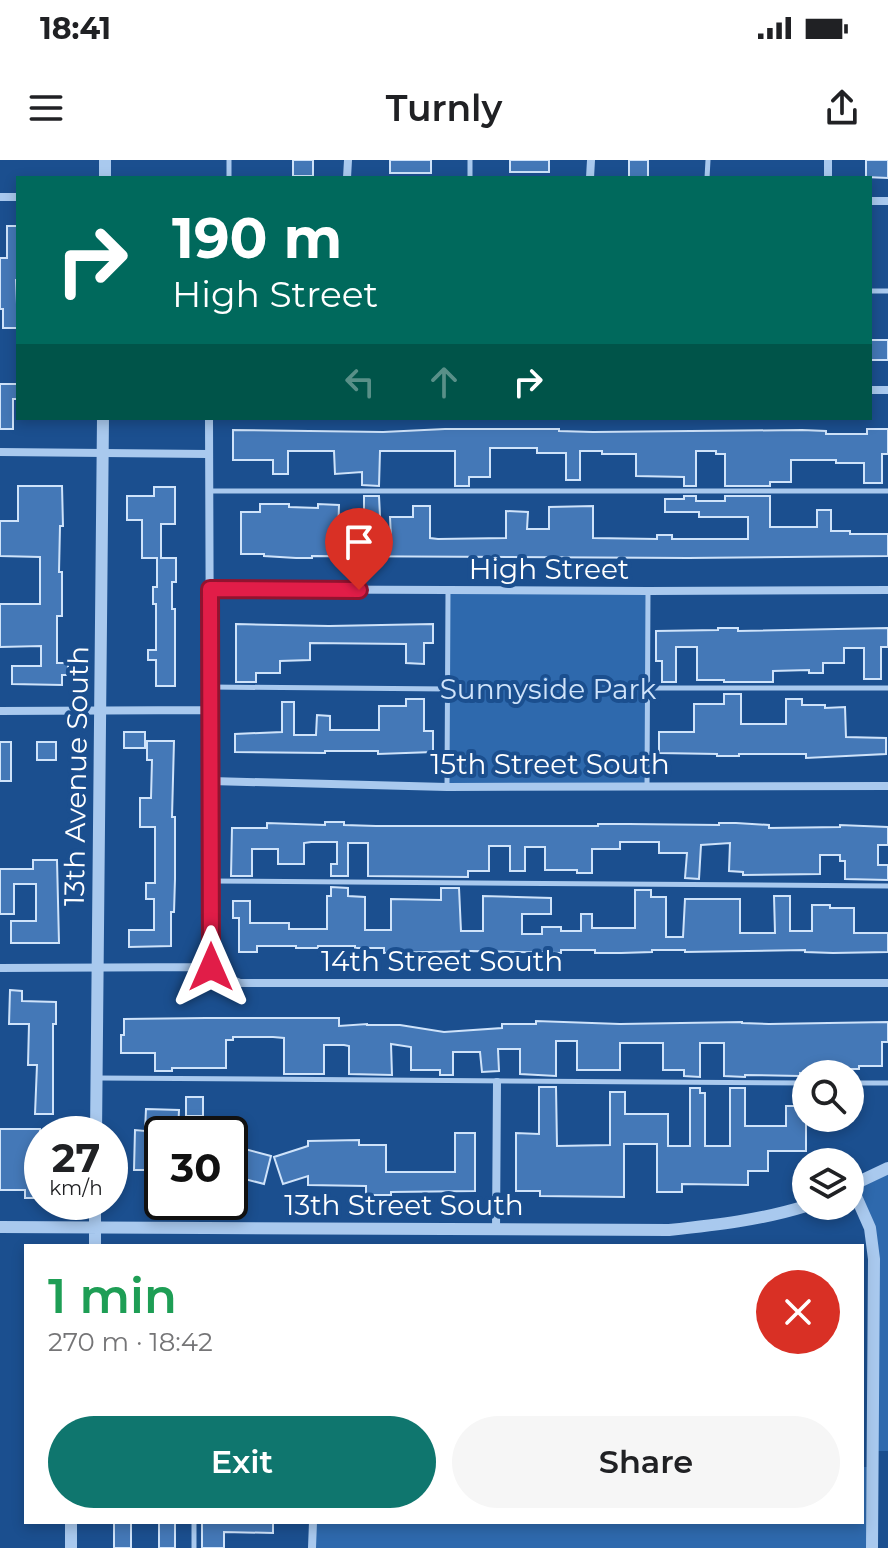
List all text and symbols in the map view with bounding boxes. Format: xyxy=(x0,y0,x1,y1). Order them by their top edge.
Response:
text: 18:41 xyxy=(40,10,111,47)
icon: menu xyxy=(24,86,68,130)
text: Turnly xyxy=(386,86,502,130)
icon: share xyxy=(820,86,864,130)
text: 190 m xyxy=(172,204,342,272)
icon: right xyxy=(40,208,144,312)
text: High Street xyxy=(172,272,378,316)
icon: left xyxy=(338,360,382,404)
icon: ahead xyxy=(422,360,466,404)
icon: right xyxy=(506,360,550,404)
pin xyxy=(325,508,393,590)
icon: arrive xyxy=(337,520,381,564)
street label: High Street xyxy=(469,552,629,586)
street label: 13th Avenue South xyxy=(57,646,95,906)
park label: Sunnyside Park xyxy=(440,672,657,706)
street label: 15th Street South xyxy=(430,747,670,781)
position arrow xyxy=(169,925,253,1009)
street label: 14th Street South xyxy=(321,944,563,978)
map controls xyxy=(792,1060,864,1220)
button: search xyxy=(792,1060,864,1132)
speed limit sign: 30 xyxy=(144,1116,248,1220)
text: 27 xyxy=(52,1133,100,1182)
button: layers xyxy=(792,1148,864,1220)
text: km/h xyxy=(49,1176,103,1200)
street label: 13th Street South xyxy=(284,1188,524,1222)
text: 1 min xyxy=(48,1267,177,1325)
button: close xyxy=(756,1270,840,1354)
text: 270 m · 18:42 xyxy=(48,1326,213,1358)
button: Exit xyxy=(48,1416,436,1508)
button: Share xyxy=(452,1416,840,1508)

